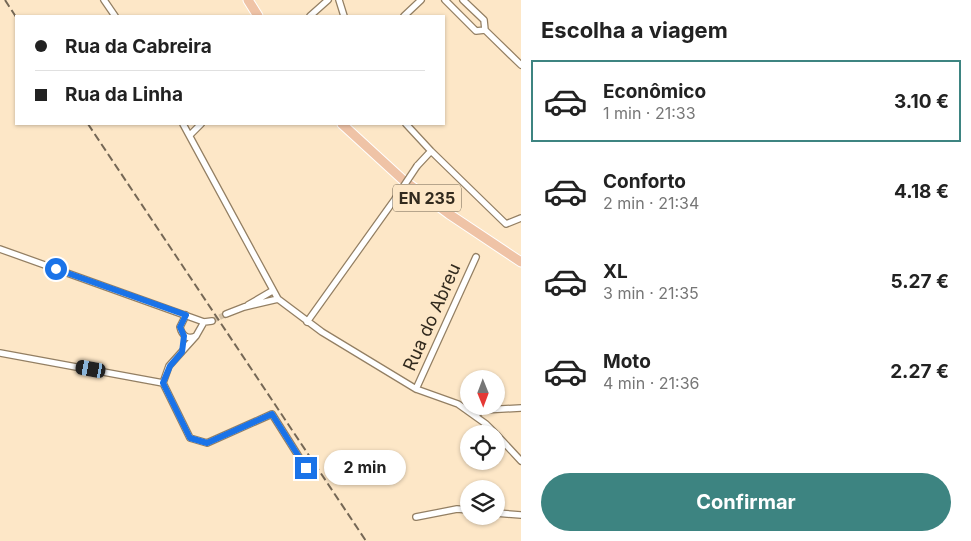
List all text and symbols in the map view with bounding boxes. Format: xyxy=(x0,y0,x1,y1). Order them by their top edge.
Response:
text: Escolha a viagem xyxy=(541,17,728,43)
text: Rua da Cabreira xyxy=(65,35,212,58)
icon: car xyxy=(543,79,588,124)
text: Econômico xyxy=(603,80,706,103)
text: Rua da Linha xyxy=(65,83,183,106)
text: 3.10 € xyxy=(894,90,949,113)
text: 1 min · 21:33 xyxy=(603,103,696,123)
icon: car xyxy=(543,169,588,214)
text: Conforto xyxy=(603,170,686,193)
text: 4.18 € xyxy=(894,180,949,203)
road number: EN 235 xyxy=(393,184,461,212)
text: 2 min · 21:34 xyxy=(603,193,699,213)
route start xyxy=(45,258,67,280)
icon: car xyxy=(543,259,588,304)
street label: Rua do Abreu xyxy=(398,260,465,374)
text: XL xyxy=(603,260,628,283)
text: 5.27 € xyxy=(890,270,949,293)
text: 3 min · 21:35 xyxy=(603,283,699,303)
icon: car xyxy=(543,349,588,394)
text: Moto xyxy=(603,350,651,373)
car xyxy=(74,359,107,379)
text: 2.27 € xyxy=(890,360,949,383)
north arrow xyxy=(460,370,505,415)
map controls xyxy=(460,370,505,525)
text: 4 min · 21:36 xyxy=(603,373,699,393)
button: locate xyxy=(460,425,505,470)
callout: 2 min xyxy=(324,450,406,486)
route end xyxy=(295,457,317,479)
text: 2 min xyxy=(344,457,386,477)
button: Confirmar xyxy=(541,473,951,531)
button: layers xyxy=(460,480,505,525)

